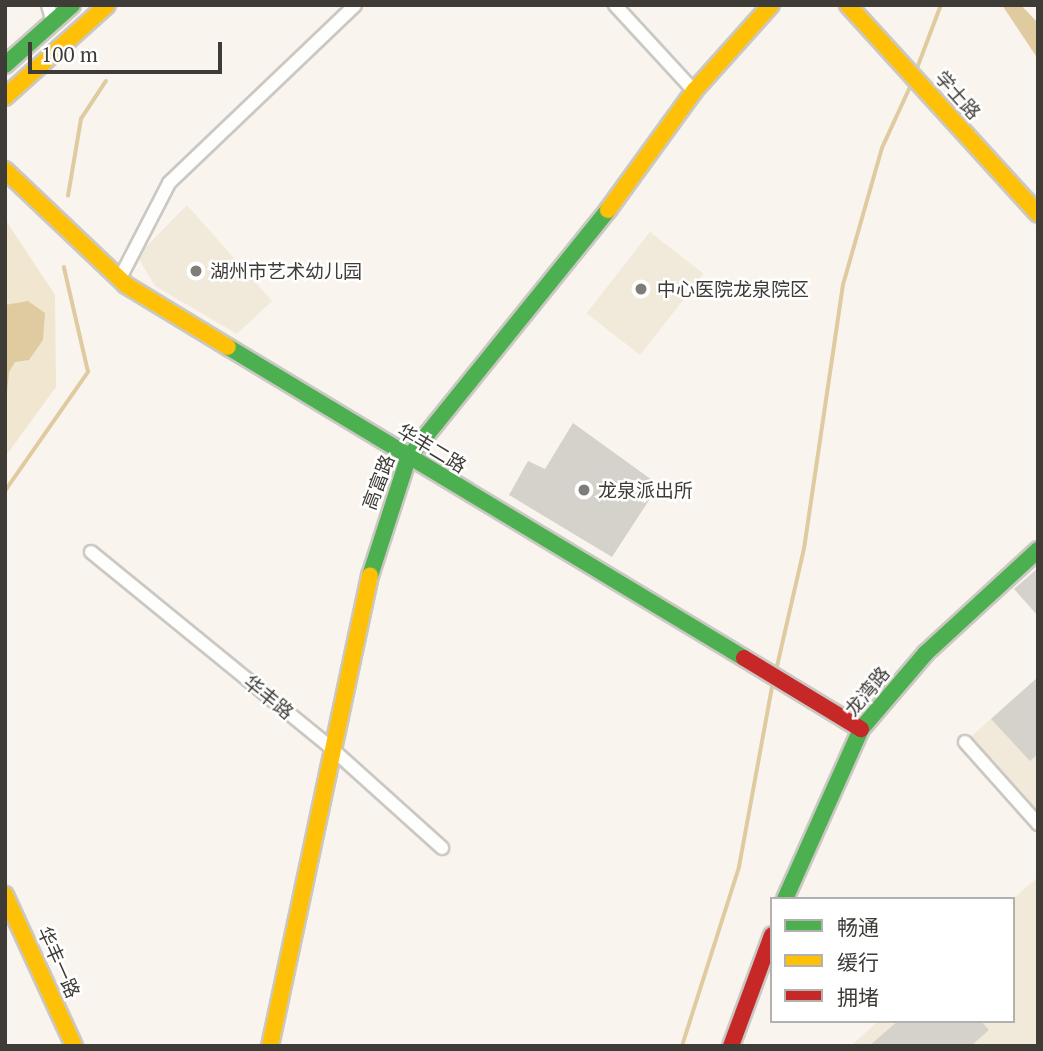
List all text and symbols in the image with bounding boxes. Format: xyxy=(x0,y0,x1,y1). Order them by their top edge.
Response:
scale bar xyxy=(32,28,226,72)
text: 100 m xyxy=(41,40,98,68)
street label: 学士路 xyxy=(930,66,986,124)
place label: 湖州市艺术幼儿园 xyxy=(210,260,362,282)
marker: 湖州市艺术幼儿园 xyxy=(188,263,204,279)
place label: 中心医院龙泉院区 xyxy=(657,278,809,300)
marker: 中心医院龙泉院区 xyxy=(631,279,651,299)
street label: 华丰二路 xyxy=(394,419,470,477)
street label: 高富路 xyxy=(357,451,399,513)
place label: 龙泉派出所 xyxy=(598,479,693,501)
marker: 龙泉派出所 xyxy=(576,482,592,498)
street label: 龙湾路 xyxy=(840,662,894,720)
street label: 华丰路 xyxy=(240,670,298,724)
legend xyxy=(770,897,1015,1023)
text: 畅通 xyxy=(837,913,879,941)
street label: 华丰一路 xyxy=(33,923,85,1001)
text: 缓行 xyxy=(837,948,879,976)
text: 拥堵 xyxy=(837,983,879,1011)

